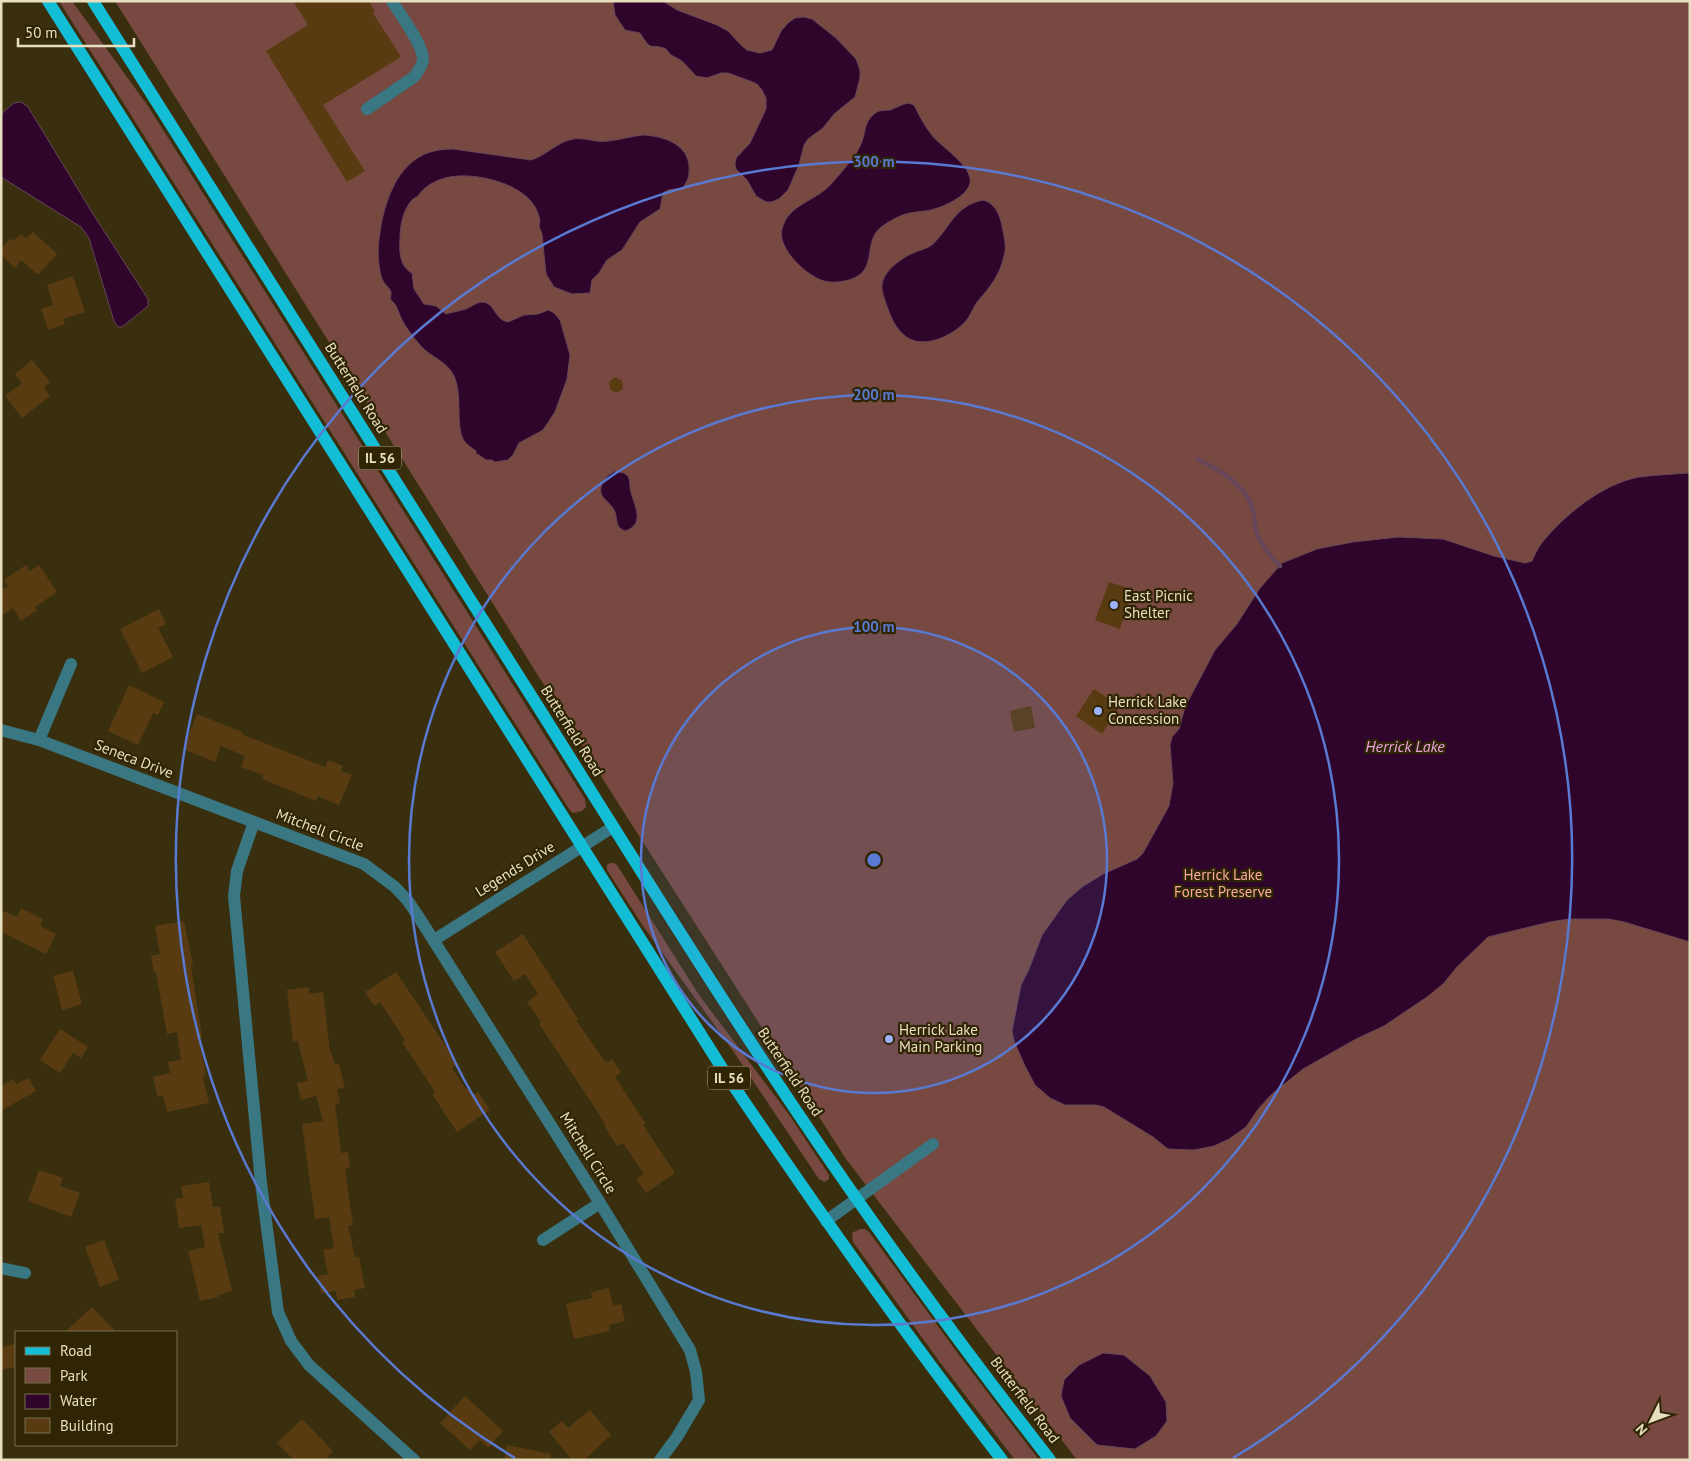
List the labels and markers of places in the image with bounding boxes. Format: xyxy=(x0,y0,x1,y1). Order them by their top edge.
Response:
place label: East Picnic Shelter xyxy=(1124,586,1193,622)
marker: East Picnic Shelter xyxy=(1108,599,1120,611)
place label: Herrick Lake Concession xyxy=(1108,692,1187,728)
marker: Herrick Lake Concession xyxy=(1092,705,1104,717)
centre of rings xyxy=(865,851,883,869)
place label: Herrick Lake Main Parking xyxy=(899,1020,982,1056)
marker: Herrick Lake Main Parking xyxy=(883,1033,895,1045)

